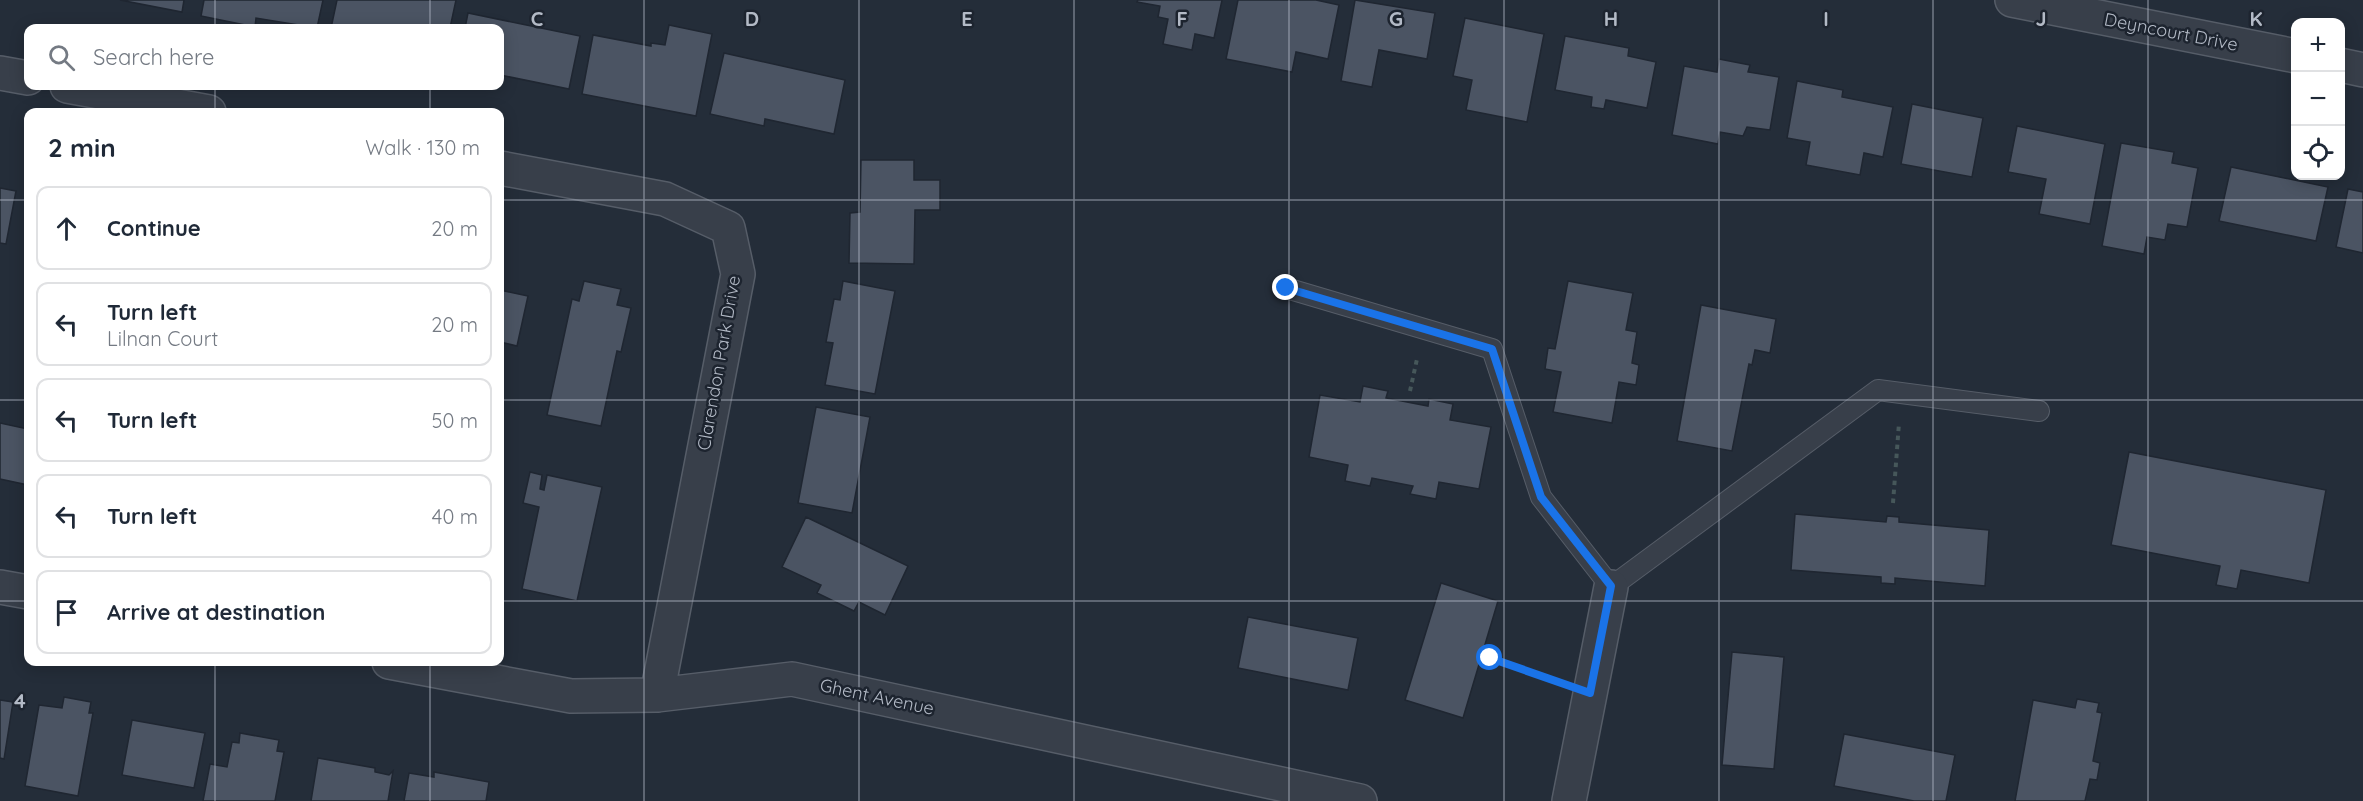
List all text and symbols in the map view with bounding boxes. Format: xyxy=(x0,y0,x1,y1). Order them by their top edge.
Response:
text: C xyxy=(531,6,544,31)
text: D xyxy=(745,6,759,31)
text: E xyxy=(961,6,973,31)
text: F xyxy=(1176,6,1188,31)
text: G xyxy=(1389,6,1403,31)
text: H xyxy=(1604,6,1618,31)
text: I xyxy=(1823,6,1829,31)
text: J xyxy=(2035,6,2047,31)
text: K xyxy=(2249,6,2263,31)
street label: Deyncourt Drive xyxy=(2102,7,2240,56)
map controls xyxy=(2291,18,2345,180)
button: + xyxy=(2291,18,2345,72)
search box xyxy=(24,24,504,90)
icon: search xyxy=(45,41,78,74)
text: Search here xyxy=(93,43,214,71)
button: − xyxy=(2291,72,2345,126)
button: locate xyxy=(2291,126,2345,180)
text: 2 min xyxy=(48,131,116,164)
text: Walk · 130 m xyxy=(365,135,480,160)
icon: ahead xyxy=(50,212,83,245)
text: Continue xyxy=(107,214,201,242)
text: 20 m xyxy=(431,216,478,241)
street label: Clarendon Park Drive xyxy=(692,274,745,452)
route end xyxy=(1272,274,1298,300)
text: Turn left xyxy=(107,298,197,326)
icon: left xyxy=(50,308,83,341)
text: 20 m xyxy=(431,312,478,337)
text: Lilnan Court xyxy=(107,326,218,351)
icon: left xyxy=(50,404,83,437)
text: Turn left xyxy=(107,406,197,434)
text: 50 m xyxy=(432,408,478,433)
icon: left xyxy=(50,500,83,533)
text: Turn left xyxy=(107,502,197,530)
text: 40 m xyxy=(432,504,478,529)
icon: arrive xyxy=(50,596,83,629)
text: Arrive at destination xyxy=(107,598,325,626)
route start xyxy=(1476,644,1502,670)
street label: Ghent Avenue xyxy=(818,673,936,720)
text: 4 xyxy=(14,688,26,713)

